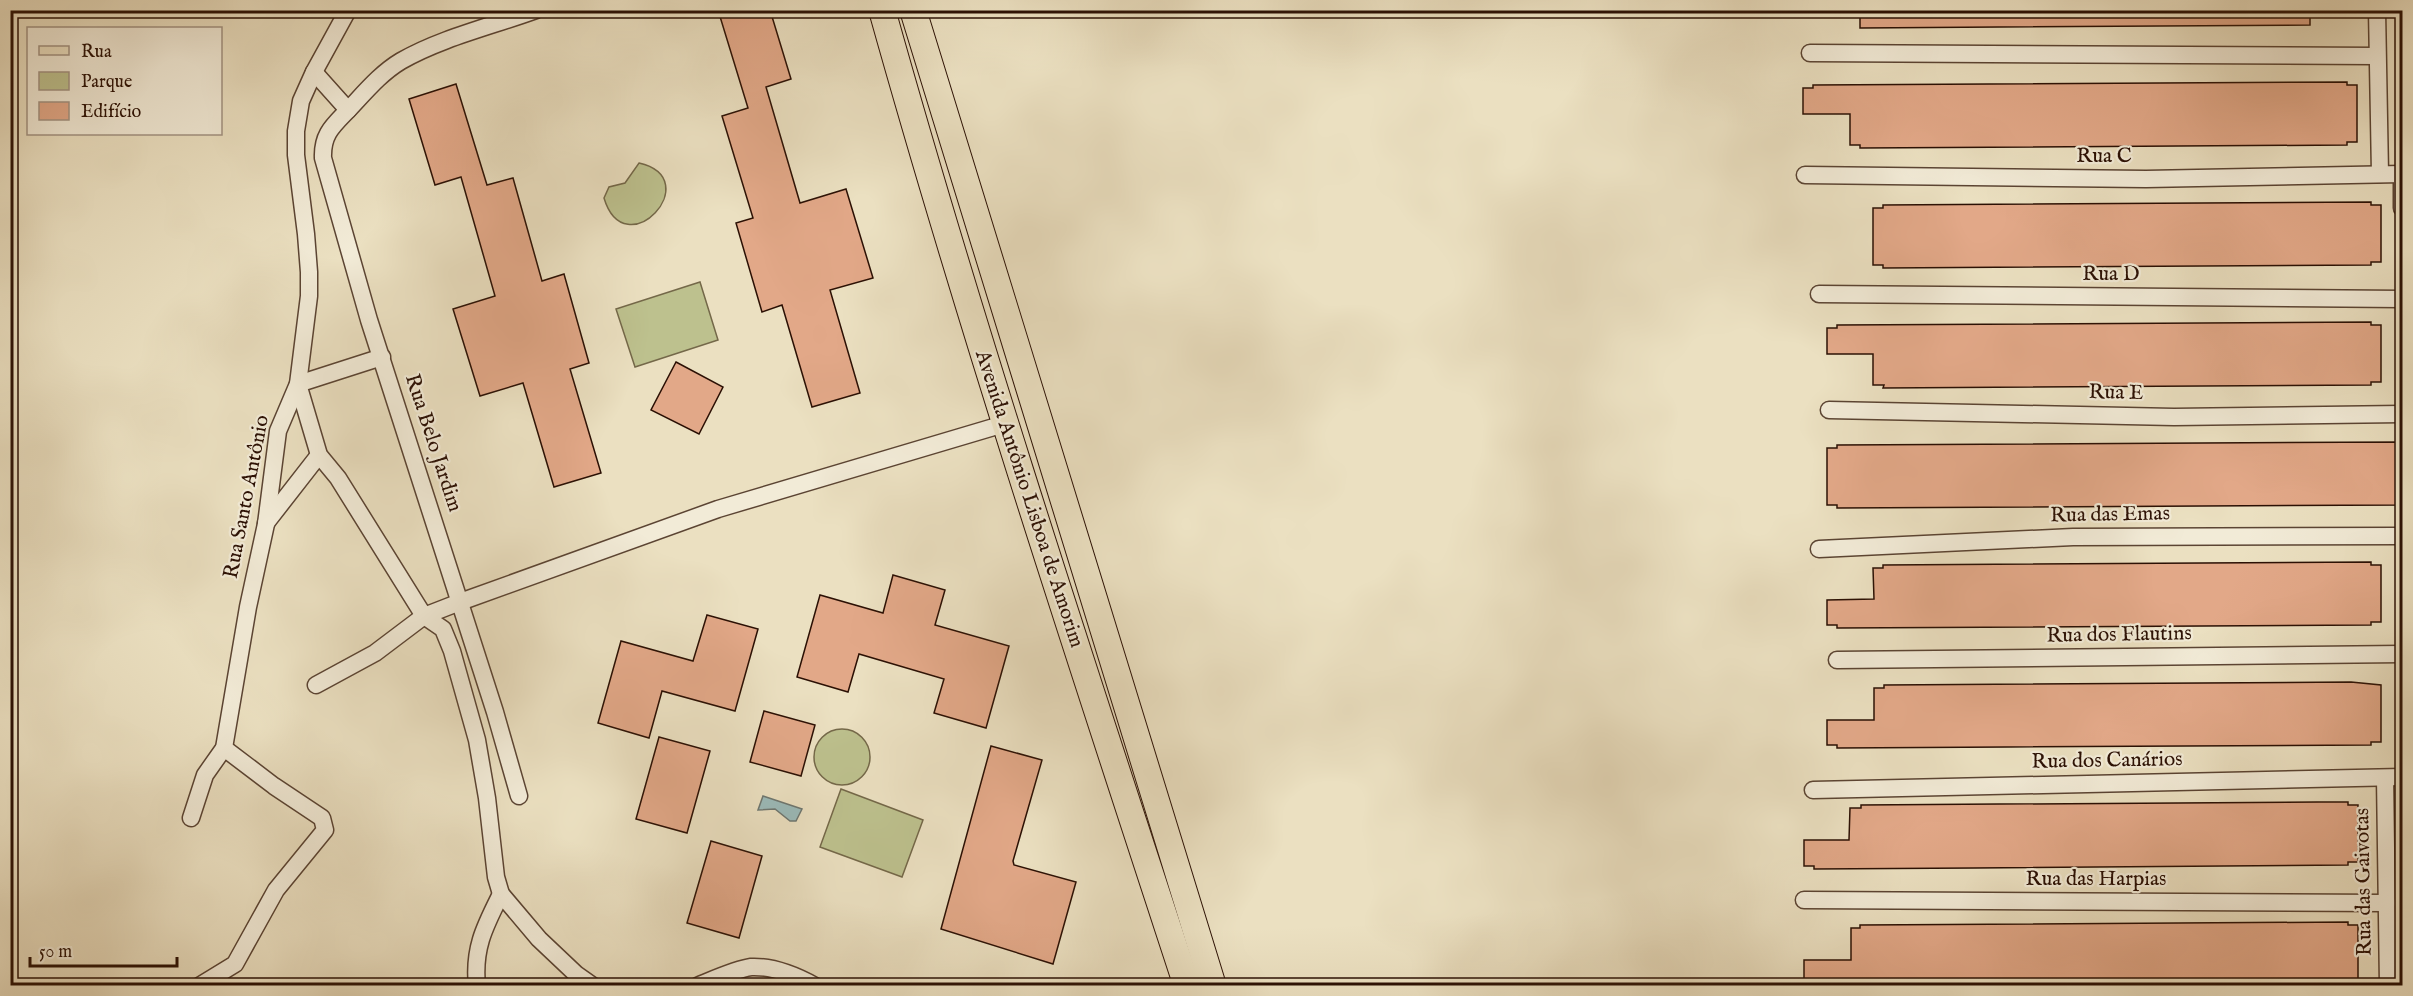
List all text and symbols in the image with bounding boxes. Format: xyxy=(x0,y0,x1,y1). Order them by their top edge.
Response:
legend xyxy=(27,27,222,135)
text: Rua xyxy=(81,41,112,64)
text: Parque xyxy=(81,71,132,94)
text: Edifício xyxy=(81,101,142,124)
street label: Rua C xyxy=(2076,143,2132,170)
street label: Rua D xyxy=(2082,261,2140,288)
street label: Avenida Antônio Lisboa de Amorim xyxy=(968,346,1090,651)
street label: Rua Belo Jardim xyxy=(398,371,468,515)
street label: Rua E xyxy=(2088,379,2144,407)
street label: Rua Santo Antônio xyxy=(218,413,276,581)
street label: Rua das Emas xyxy=(2050,500,2170,530)
street label: Rua dos Flautins xyxy=(2046,620,2192,650)
street label: Rua dos Canários xyxy=(2031,746,2183,776)
street label: Rua das Gaivotas xyxy=(2349,808,2379,956)
street label: Rua das Harpias xyxy=(2026,866,2166,893)
scale bar xyxy=(30,930,177,968)
text: 50 m xyxy=(39,941,72,964)

